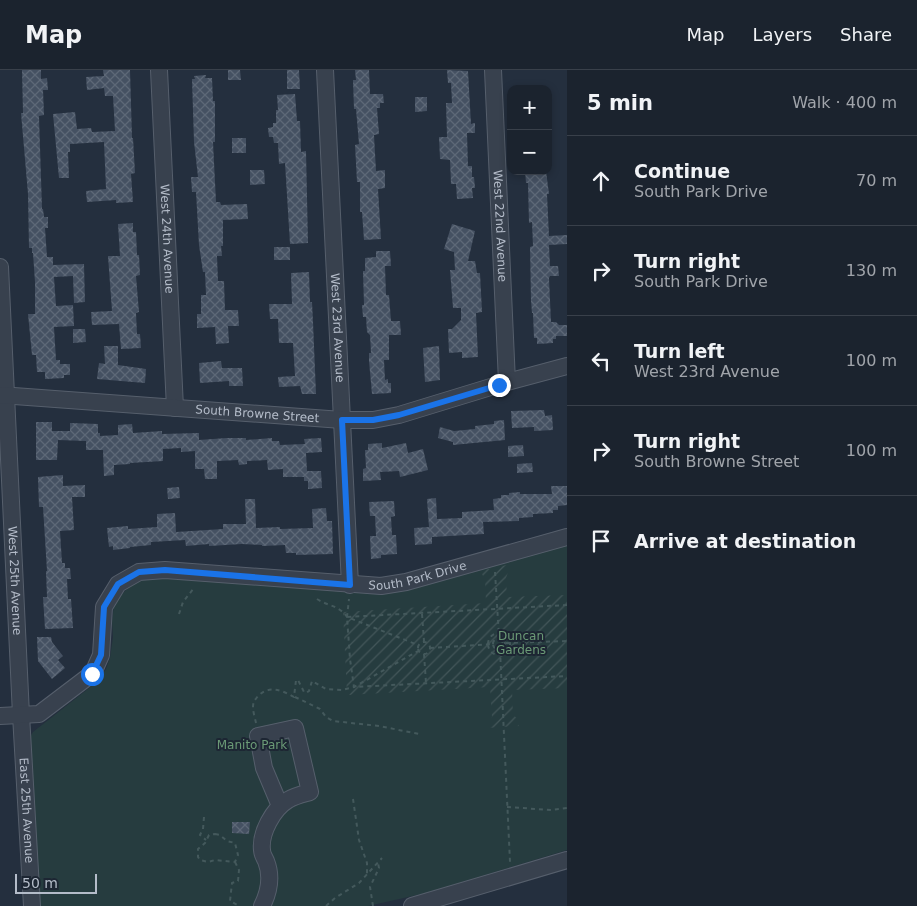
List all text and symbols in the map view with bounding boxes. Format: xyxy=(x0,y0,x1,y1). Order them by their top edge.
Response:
text: Map xyxy=(25,21,82,49)
text: Map xyxy=(686,24,724,45)
text: Layers xyxy=(752,24,812,45)
text: Share xyxy=(840,24,892,45)
map controls xyxy=(507,85,552,175)
button: + xyxy=(507,85,552,130)
text: 5 min xyxy=(587,91,653,115)
text: Walk · 400 m xyxy=(792,93,897,112)
button: − xyxy=(507,130,552,175)
text: Continue xyxy=(634,160,730,182)
icon: ahead xyxy=(587,167,615,195)
street label: West 22nd Avenue xyxy=(490,169,510,282)
text: 70 m xyxy=(856,171,897,190)
text: South Park Drive xyxy=(634,182,768,201)
street label: West 24th Avenue xyxy=(157,184,177,294)
text: Turn right xyxy=(634,250,740,272)
icon: right xyxy=(587,257,615,285)
text: 130 m xyxy=(846,261,897,280)
text: South Park Drive xyxy=(634,272,768,291)
street label: West 23rd Avenue xyxy=(328,273,347,383)
text: Turn left xyxy=(634,340,725,362)
icon: left xyxy=(587,347,615,375)
text: 100 m xyxy=(846,351,897,370)
text: West 23rd Avenue xyxy=(634,362,780,381)
route end xyxy=(488,374,511,397)
street label: South Browne Street xyxy=(195,402,320,425)
text: Turn right xyxy=(634,430,740,452)
icon: right xyxy=(587,437,615,465)
text: 100 m xyxy=(846,441,897,460)
text: South Browne Street xyxy=(634,452,799,471)
street label: West 25th Avenue xyxy=(5,526,24,636)
icon: arrive xyxy=(587,527,615,555)
text: Arrive at destination xyxy=(634,530,856,552)
street label: South Park Drive xyxy=(368,558,468,593)
park label: Duncan Gardens xyxy=(496,629,546,657)
route start xyxy=(81,663,104,686)
park label: Manito Park xyxy=(217,738,287,752)
street label: East 25th Avenue xyxy=(16,757,37,864)
scale bar xyxy=(15,871,98,894)
text: 50 m xyxy=(22,875,58,891)

